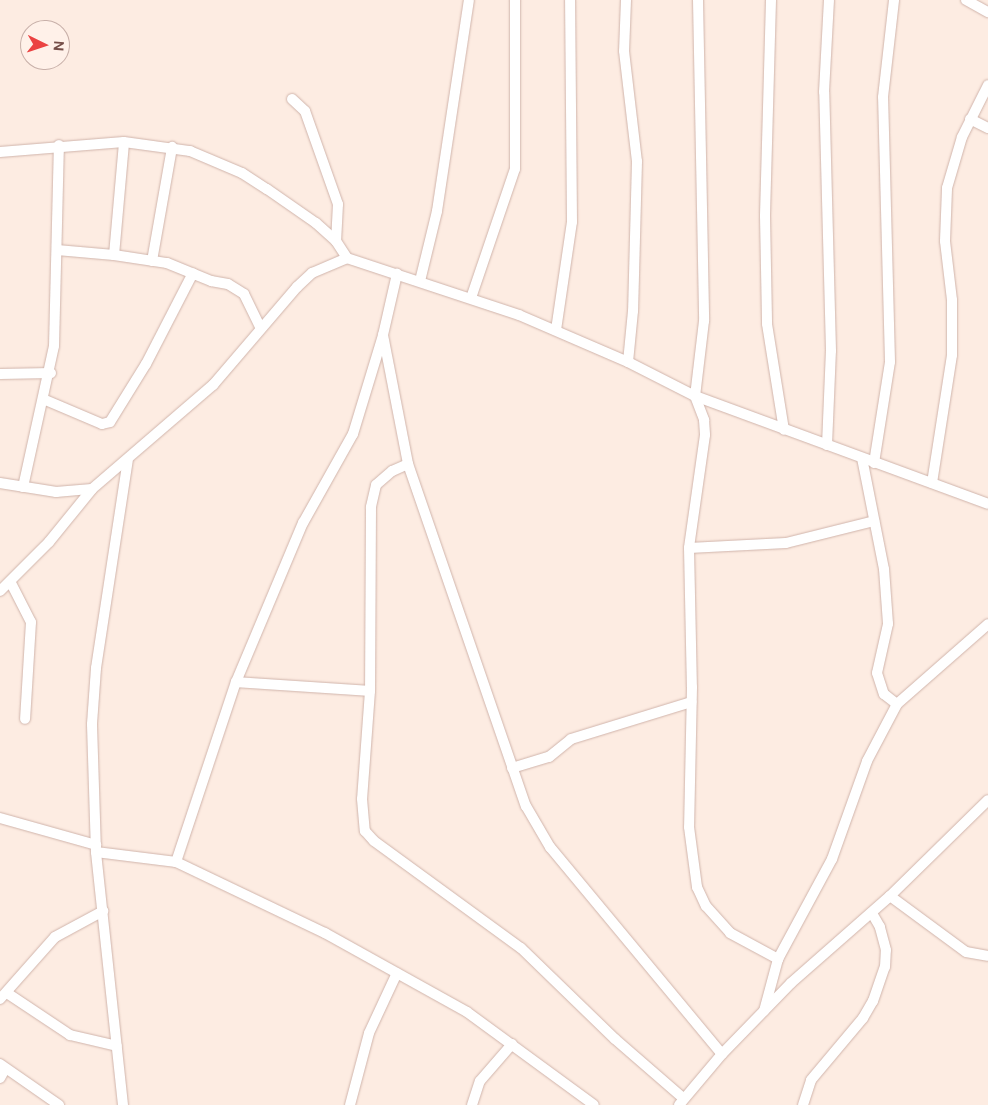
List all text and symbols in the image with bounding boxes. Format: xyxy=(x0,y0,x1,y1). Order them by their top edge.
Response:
north arrow xyxy=(20,20,70,70)
text: N xyxy=(50,40,68,52)

